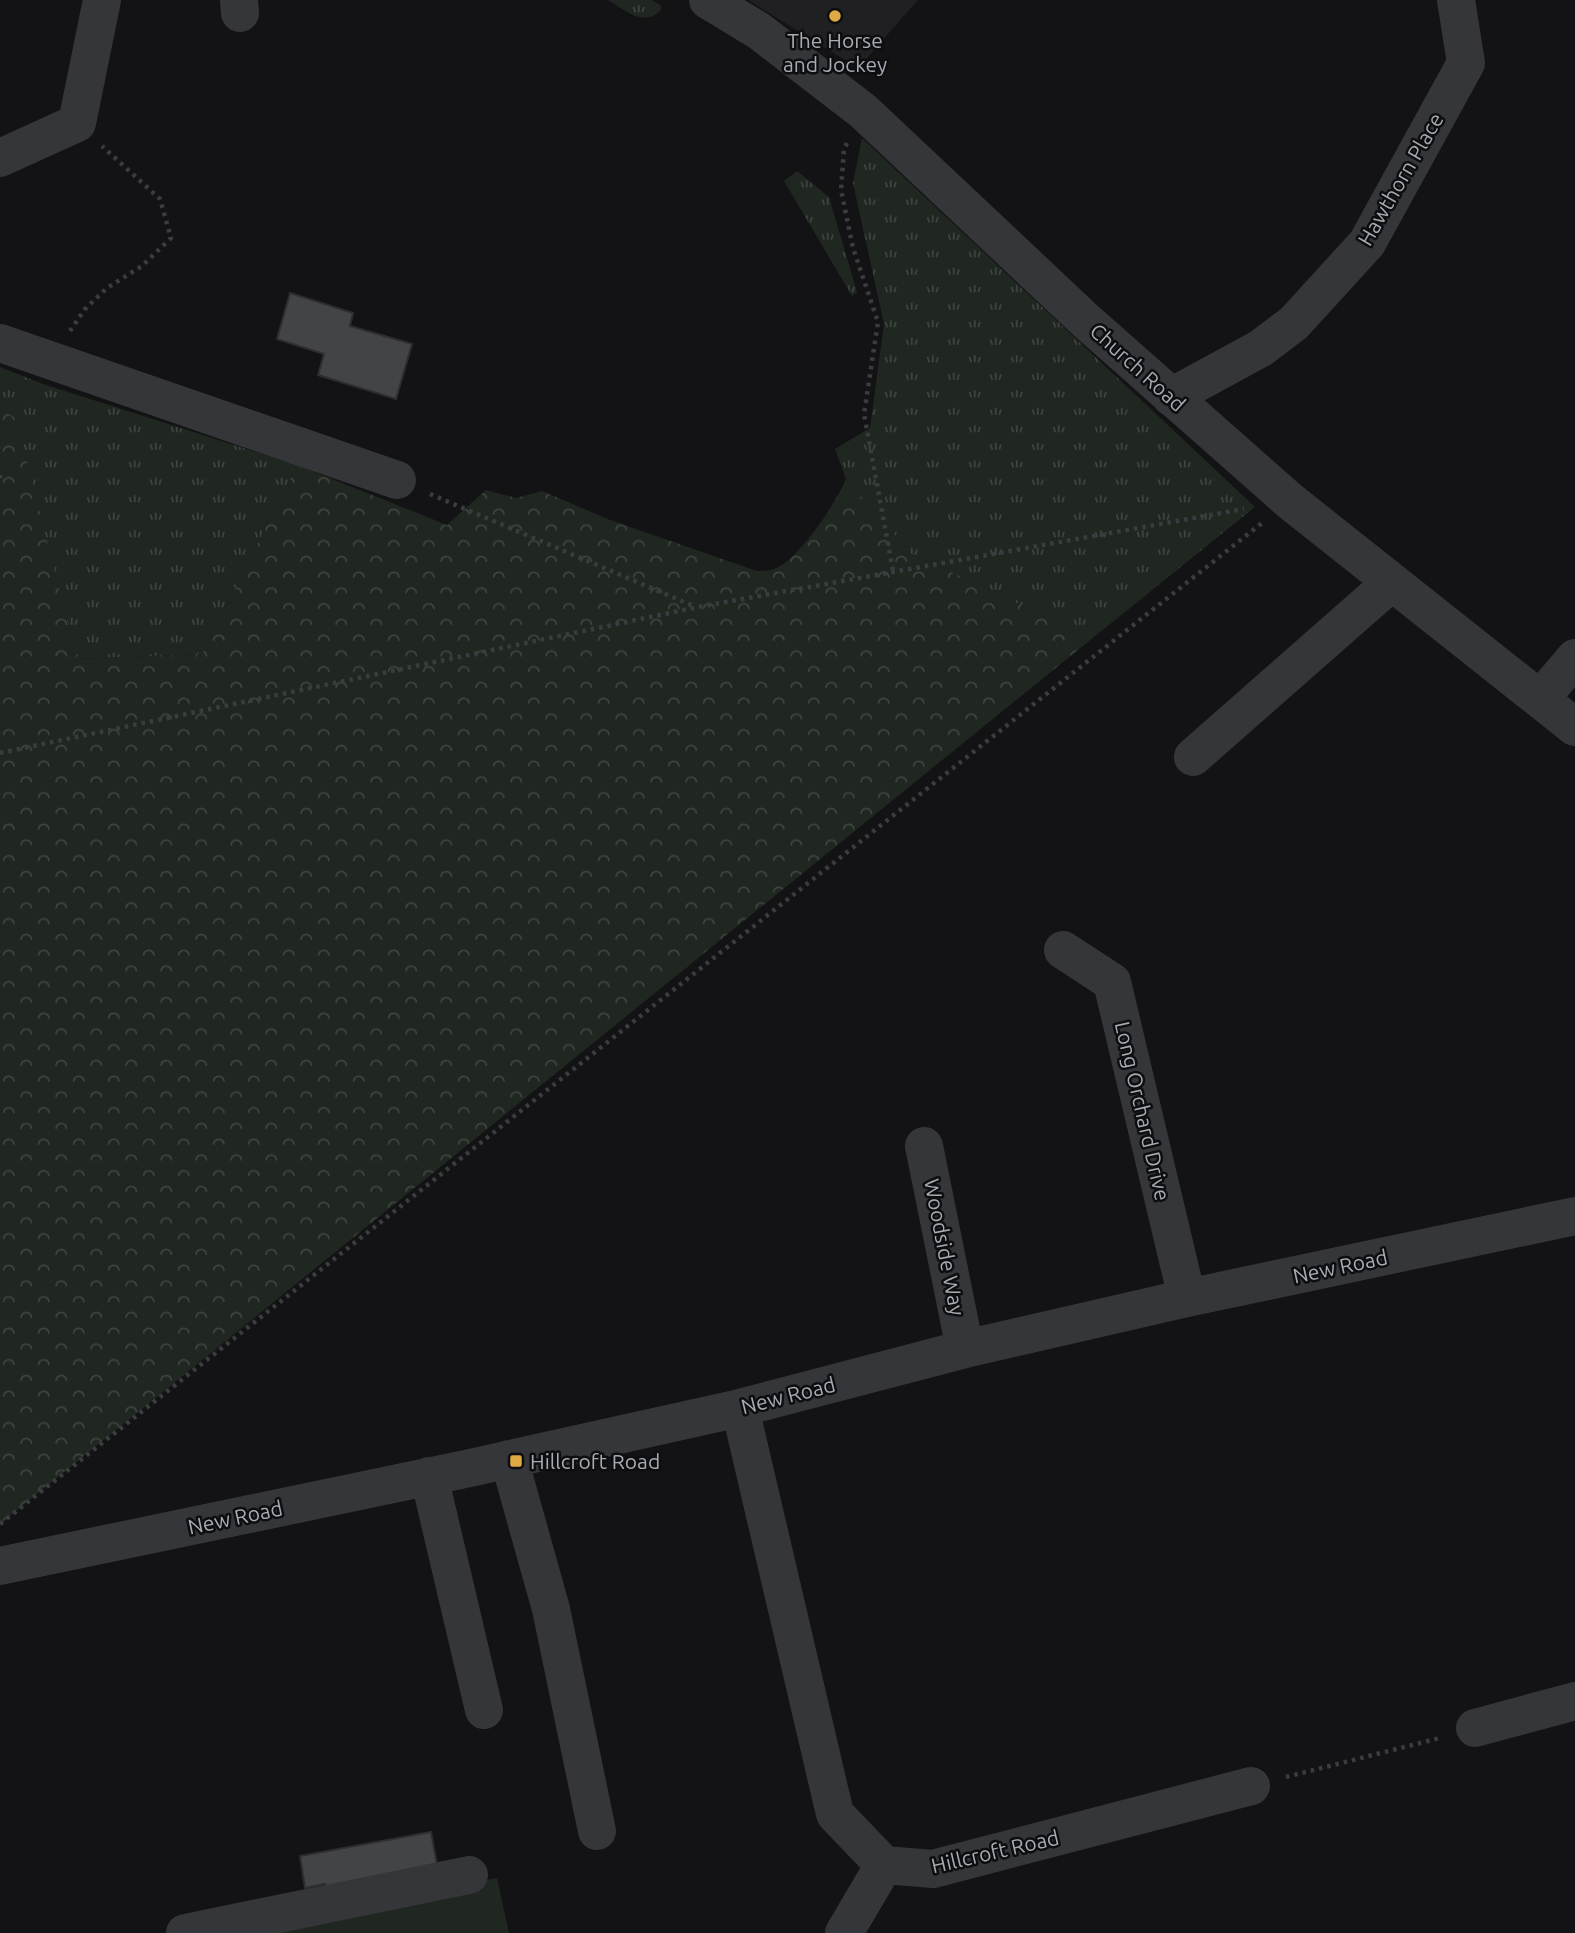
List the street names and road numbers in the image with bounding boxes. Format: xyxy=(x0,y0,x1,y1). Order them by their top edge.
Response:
street label: Hawthorn Place xyxy=(1352,108,1448,250)
street label: Church Road xyxy=(1085,318,1191,416)
street label: Long Orchard Drive xyxy=(1111,1019,1175,1203)
street label: Woodside Way xyxy=(920,1177,970,1317)
street label: New Road xyxy=(1291,1244,1389,1288)
street label: New Road xyxy=(738,1372,838,1418)
street label: New Road xyxy=(186,1495,284,1539)
street label: Hillcroft Road xyxy=(929,1825,1061,1877)

